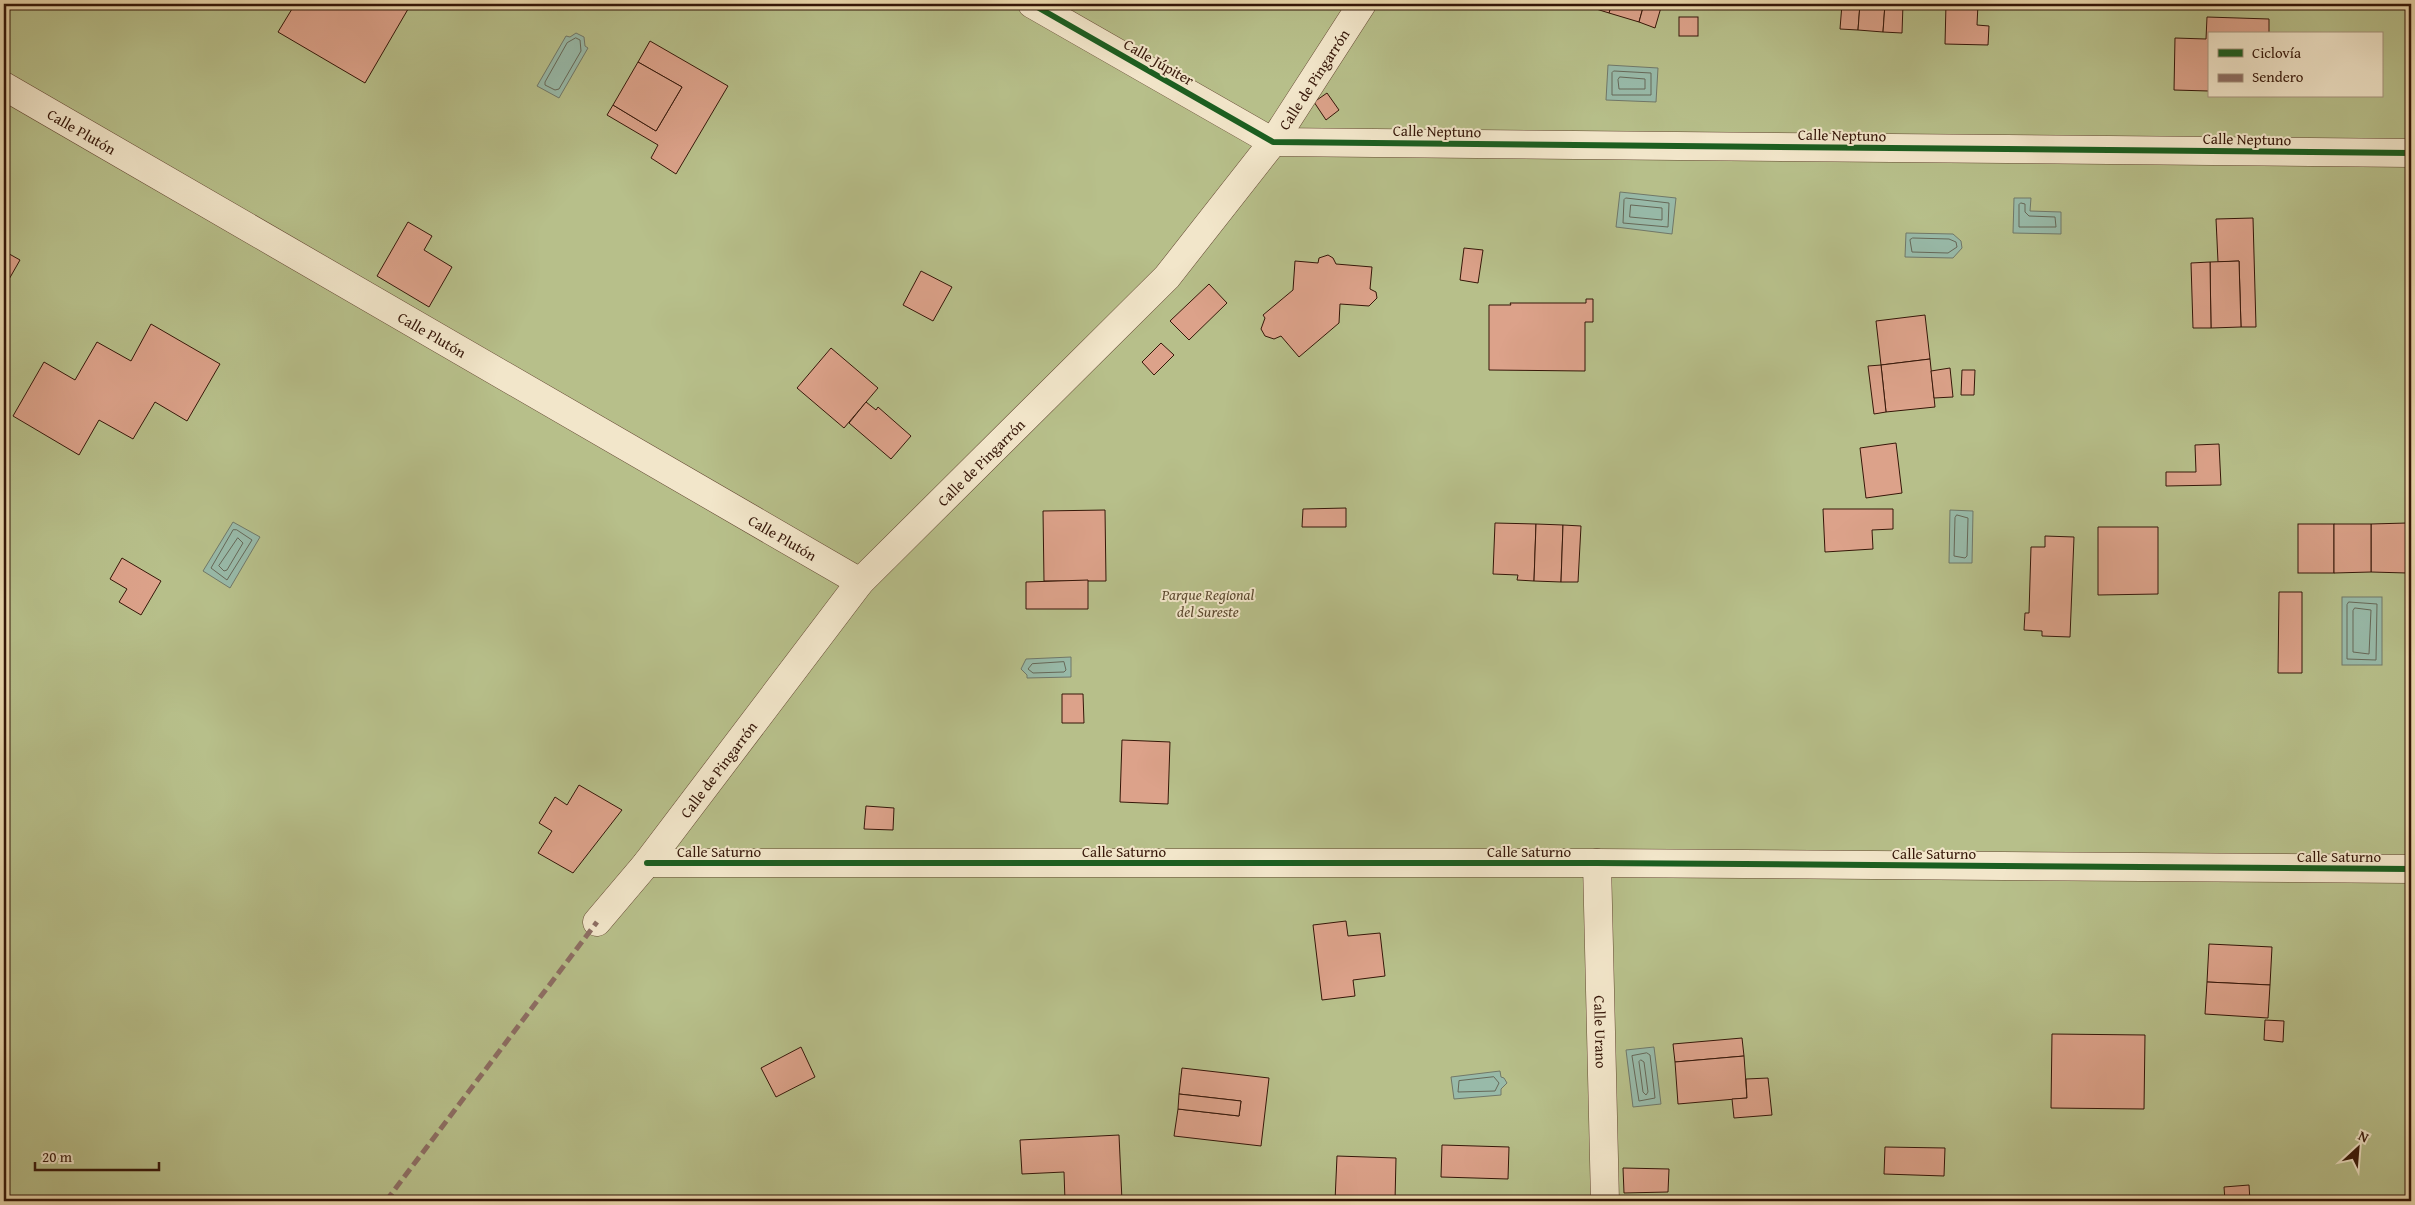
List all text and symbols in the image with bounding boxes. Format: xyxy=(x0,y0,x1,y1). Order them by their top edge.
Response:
street label: Calle de Pingarrón xyxy=(1273,24,1354,134)
legend xyxy=(2208,32,2382,98)
street label: Calle Júpiter xyxy=(1120,33,1198,91)
text: Ciclovía xyxy=(2252,42,2301,63)
text: Sendero xyxy=(2252,66,2304,87)
street label: Calle Plutón xyxy=(44,103,120,160)
street label: Calle Neptuno xyxy=(1393,120,1482,142)
street label: Calle Neptuno xyxy=(1798,124,1887,146)
street label: Calle Neptuno xyxy=(2203,128,2292,150)
street label: Calle Plutón xyxy=(394,306,471,363)
street label: Calle de Pingarrón xyxy=(932,413,1030,511)
street label: Calle Plutón xyxy=(745,509,821,566)
park label: Parque Regional del Sureste xyxy=(1161,584,1255,622)
street label: Calle de Pingarrón xyxy=(675,716,762,822)
street label: Calle Saturno xyxy=(677,841,761,862)
street label: Calle Saturno xyxy=(1082,841,1166,862)
street label: Calle Saturno xyxy=(1487,841,1571,862)
street label: Calle Saturno xyxy=(1892,843,1976,864)
street label: Calle Saturno xyxy=(2297,846,2381,867)
street label: Calle Urano xyxy=(1590,995,1612,1069)
north arrow xyxy=(2332,1122,2382,1172)
text: N xyxy=(2355,1125,2373,1148)
scale bar xyxy=(35,1140,159,1172)
text: 20 m xyxy=(42,1146,73,1167)

